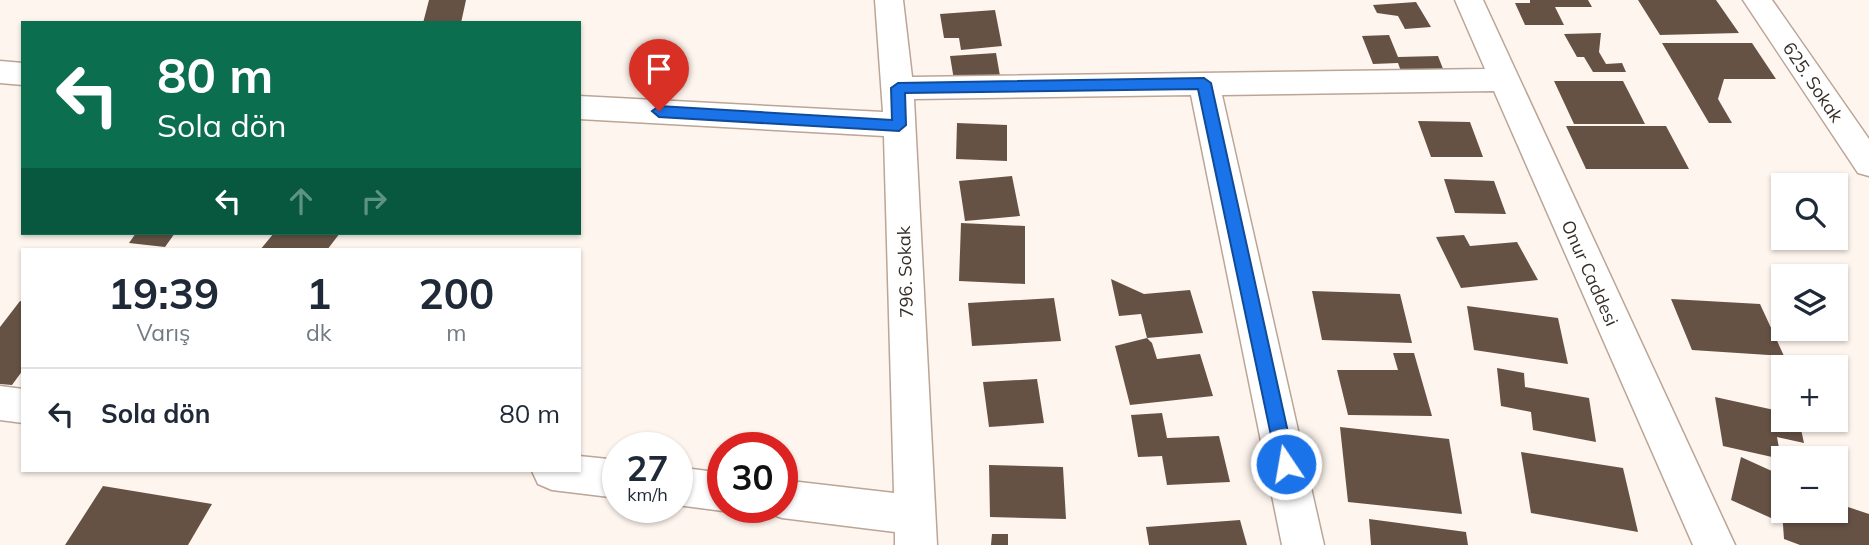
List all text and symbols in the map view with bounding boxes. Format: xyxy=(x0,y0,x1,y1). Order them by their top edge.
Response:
street label: 625. Sokak xyxy=(1778,37,1849,127)
pin xyxy=(629,39,689,111)
text: 80 m xyxy=(157,44,273,105)
icon: left xyxy=(42,49,133,140)
icon: arrive xyxy=(640,50,678,88)
text: Sola dön xyxy=(157,105,287,145)
map controls xyxy=(1771,173,1848,523)
button: search xyxy=(1771,173,1848,250)
icon: left xyxy=(209,182,247,220)
icon: ahead xyxy=(282,182,320,220)
icon: right xyxy=(355,182,393,220)
street label: Onur Caddesi xyxy=(1556,216,1624,330)
street label: 796. Sokak xyxy=(892,225,918,318)
button: layers xyxy=(1771,264,1848,341)
text: 19:39 xyxy=(108,267,219,320)
text: 1 xyxy=(306,267,331,320)
text: 200 xyxy=(419,267,494,320)
text: Varış xyxy=(137,318,190,347)
text: dk xyxy=(306,318,332,347)
text: m xyxy=(446,318,466,347)
button: + xyxy=(1771,355,1848,432)
icon: left xyxy=(42,395,80,433)
text: Sola dön xyxy=(101,397,210,430)
text: 80 m xyxy=(499,397,560,430)
position arrow xyxy=(1249,427,1323,501)
speed limit sign: 30 xyxy=(707,432,798,523)
text: 27 xyxy=(626,446,669,490)
button: − xyxy=(1771,446,1848,523)
text: km/h xyxy=(627,483,668,506)

